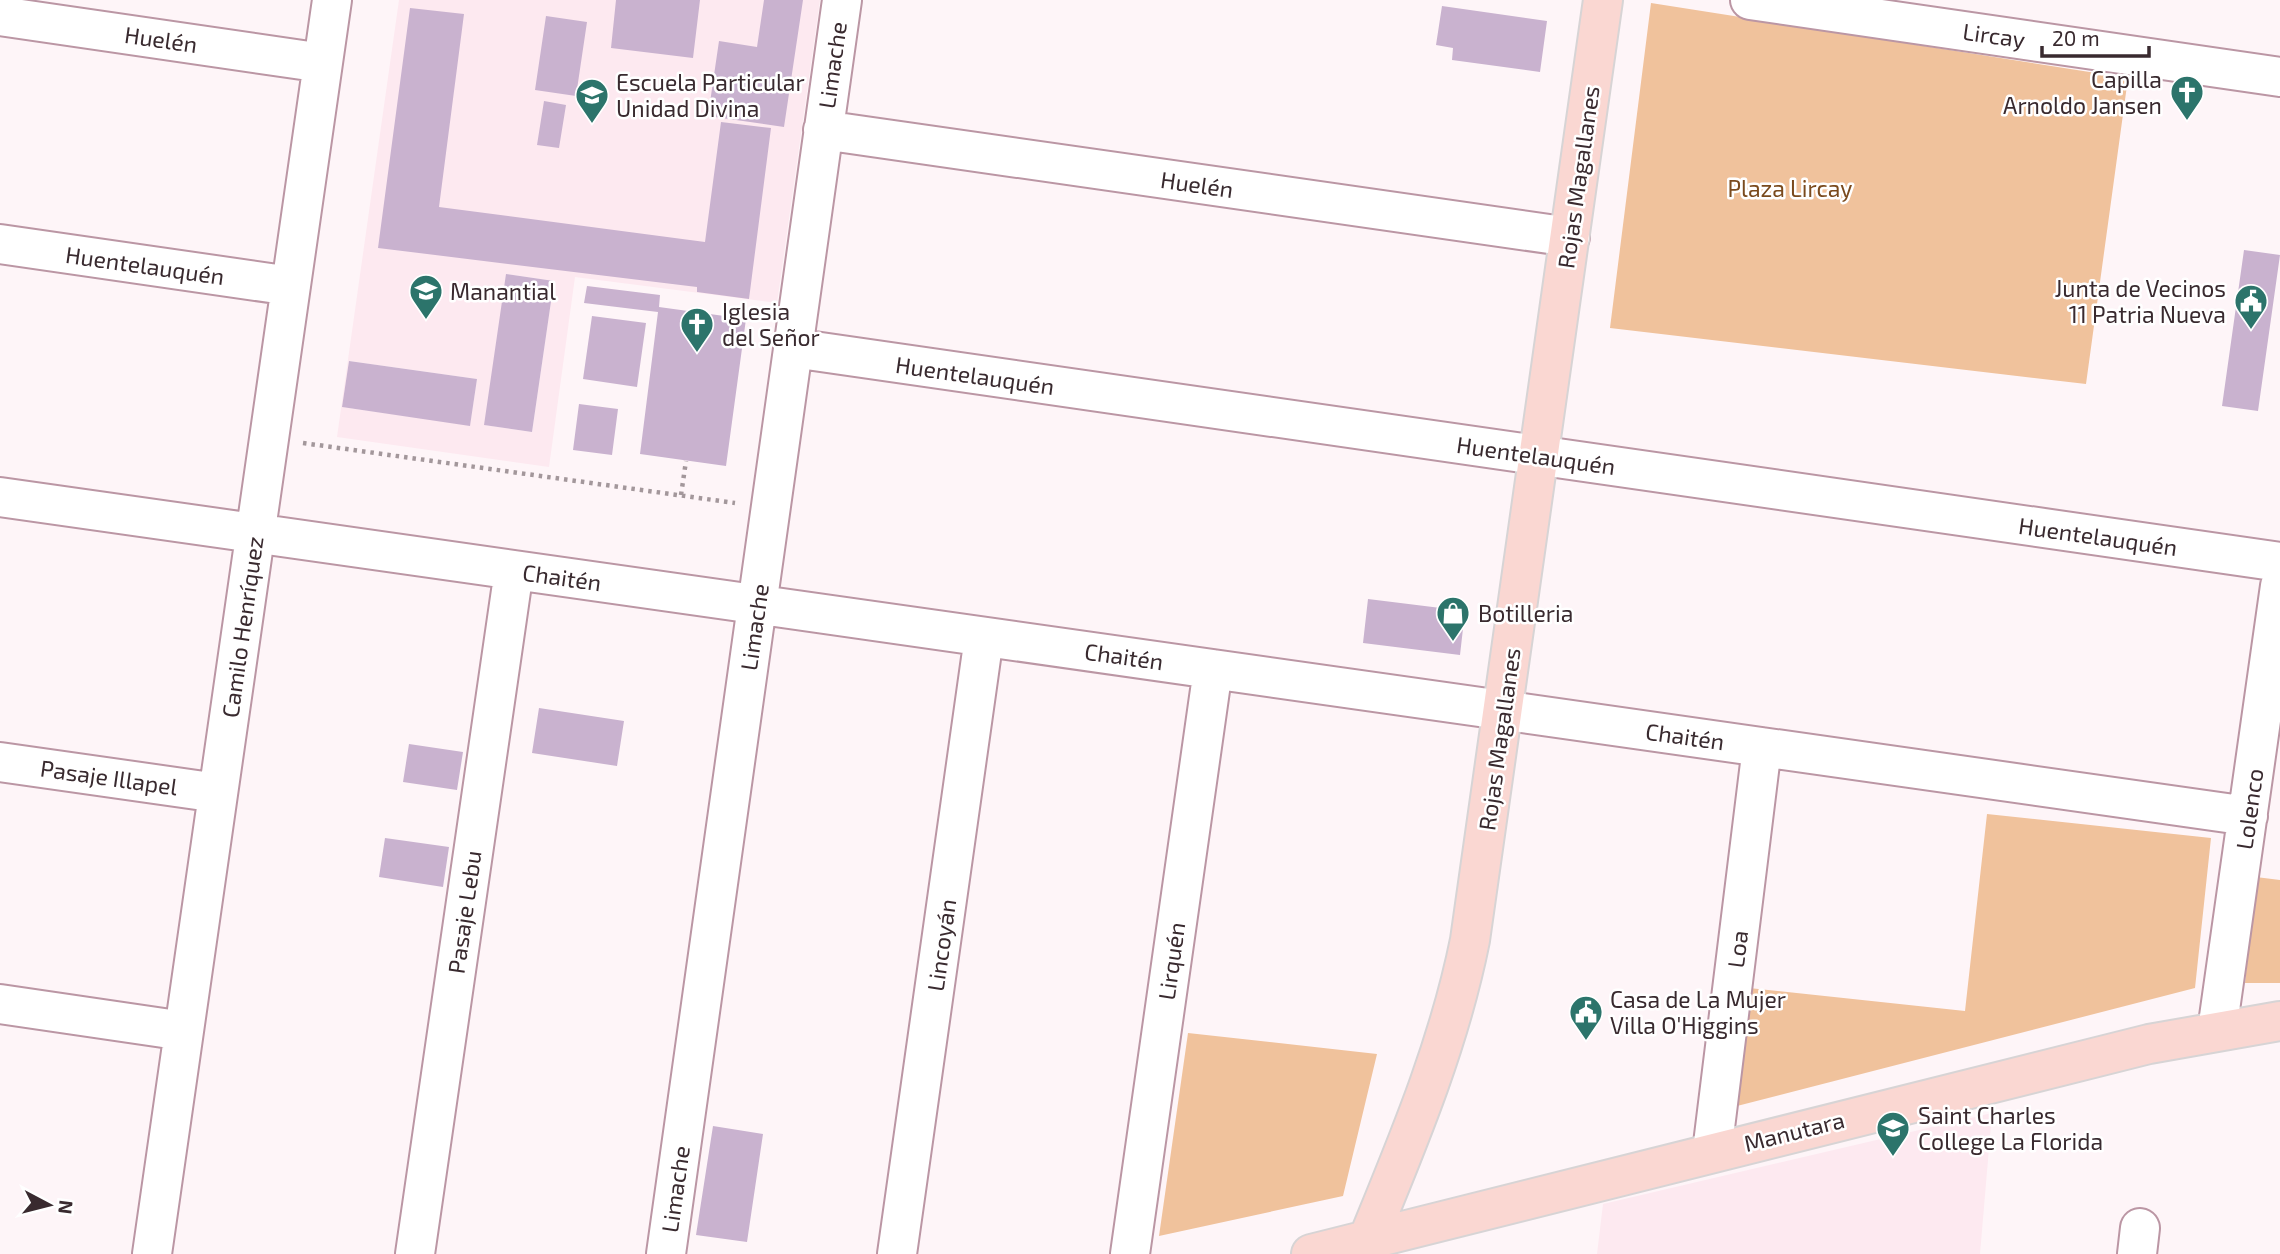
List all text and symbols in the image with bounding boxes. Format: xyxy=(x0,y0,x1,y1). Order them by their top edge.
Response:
scale bar xyxy=(2042,14,2149,58)
street label: Lircay xyxy=(1961,17,2027,53)
street label: Huelén xyxy=(123,20,199,58)
street label: Limache xyxy=(812,20,852,110)
text: 20 m xyxy=(2052,25,2100,50)
place label: Capilla Arnoldo Jansen xyxy=(2003,65,2162,119)
place label: Escuela Particular Unidad Divina xyxy=(616,68,805,122)
church icon: Capilla Arnoldo Jansen xyxy=(2168,73,2206,122)
school or university icon: Escuela Particular Unidad Divina xyxy=(573,76,611,125)
street label: Rojas Magallanes xyxy=(1551,84,1605,270)
street label: Huelén xyxy=(1159,165,1235,203)
park label: Plaza Lircay xyxy=(1727,174,1853,202)
street label: Huentelauquén xyxy=(64,240,226,290)
school or university icon: Manantial xyxy=(407,272,445,321)
place label: Junta de Vecinos 11 Patria Nueva xyxy=(2055,274,2226,328)
place label: Manantial xyxy=(450,277,556,305)
public building icon: Junta de Vecinos 11 Patria Nueva xyxy=(2232,282,2270,331)
place label: Iglesia del Señor xyxy=(722,297,820,351)
church icon: Iglesia del Señor xyxy=(678,305,716,354)
street label: Huentelauquén xyxy=(894,350,1056,400)
street label: Huentelauquén xyxy=(1455,430,1617,480)
street label: Huentelauquén xyxy=(2017,511,2179,561)
street label: Camilo Henríquez xyxy=(215,534,269,720)
street label: Chaitén xyxy=(521,558,603,596)
street label: Limache xyxy=(734,582,774,672)
shop icon: Botilleria xyxy=(1434,594,1472,643)
place label: Botilleria xyxy=(1478,599,1573,627)
street label: Chaitén xyxy=(1083,637,1165,675)
street label: Rojas Magallanes xyxy=(1472,646,1526,832)
street label: Chaitén xyxy=(1644,717,1726,755)
street label: Pasaje Illapel xyxy=(38,753,180,801)
street label: Lolenco xyxy=(2229,767,2269,851)
street label: Pasaje Lebu xyxy=(442,849,486,975)
street label: Lincoyán xyxy=(921,897,961,993)
street label: Lirquén xyxy=(1152,920,1190,1002)
street label: Loa xyxy=(1721,929,1753,969)
place label: Casa de La Mujer Villa O'Higgins xyxy=(1610,985,1786,1039)
public building icon: Casa de La Mujer Villa O'Higgins xyxy=(1567,993,1605,1042)
place label: Saint Charles College La Florida xyxy=(1918,1101,2103,1155)
street label: Manutara xyxy=(1741,1105,1847,1157)
school or university icon: Saint Charles College La Florida xyxy=(1874,1109,1912,1158)
street label: Limache xyxy=(655,1144,695,1234)
north arrow xyxy=(14,1170,84,1240)
text: N xyxy=(54,1199,79,1215)

